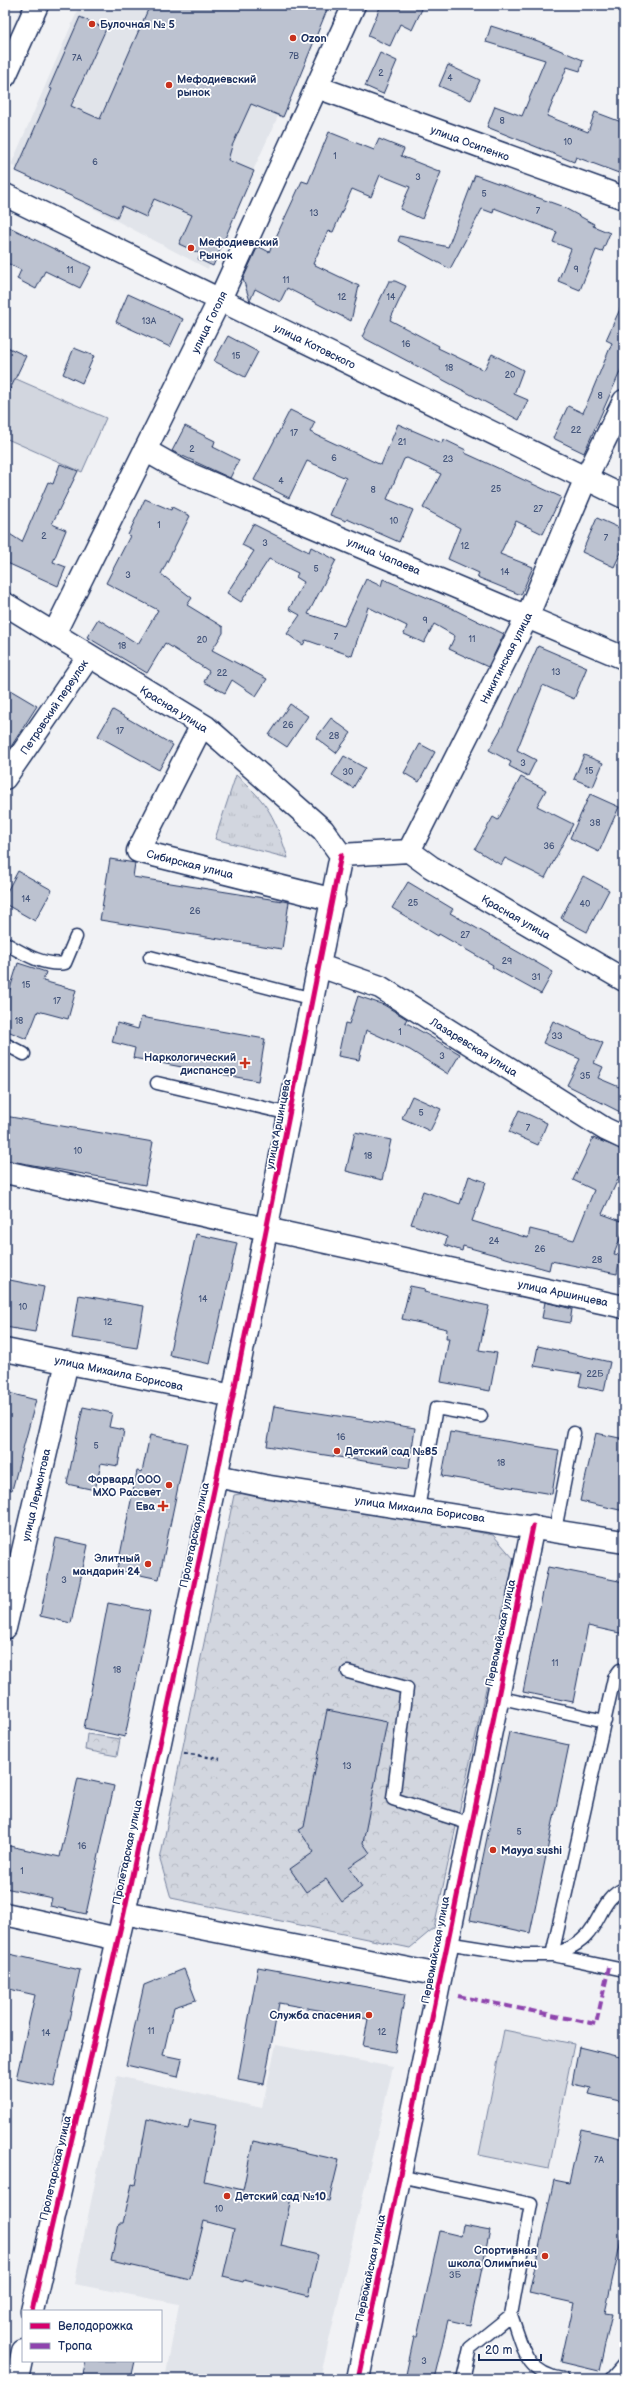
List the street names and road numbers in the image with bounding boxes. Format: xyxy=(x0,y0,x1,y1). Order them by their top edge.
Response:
street label: улица Осипенко xyxy=(429,123,511,164)
street label: улица Гоголя xyxy=(189,289,230,355)
street label: улица Котовского xyxy=(272,321,358,372)
street label: улица Чапаева xyxy=(345,535,423,578)
street label: Никитинская улица xyxy=(478,610,535,706)
street label: Петровский переулок xyxy=(18,657,91,757)
street label: Красная улица xyxy=(137,683,210,736)
street label: Сибирская улица xyxy=(145,847,235,882)
street label: Красная улица xyxy=(479,892,553,943)
street label: Лазаревская улица xyxy=(427,1015,520,1080)
street label: улица Аршинцева xyxy=(263,1077,294,1170)
street label: улица Аршинцева xyxy=(517,1278,610,1310)
street label: улица Михаила Борисова xyxy=(53,1354,185,1394)
street label: улица Лермонтова xyxy=(19,1447,54,1543)
street label: Пролетарская улица xyxy=(177,1481,212,1589)
street label: улица Михаила Борисова xyxy=(354,1494,486,1525)
street label: Первомайская улица xyxy=(483,1578,518,1688)
street label: Пролетарская улица xyxy=(110,1798,145,1906)
street label: Первомайская улица xyxy=(419,1895,452,2005)
street label: Пролетарская улица xyxy=(37,2114,74,2222)
street label: Первомайская улица xyxy=(353,2213,388,2323)

